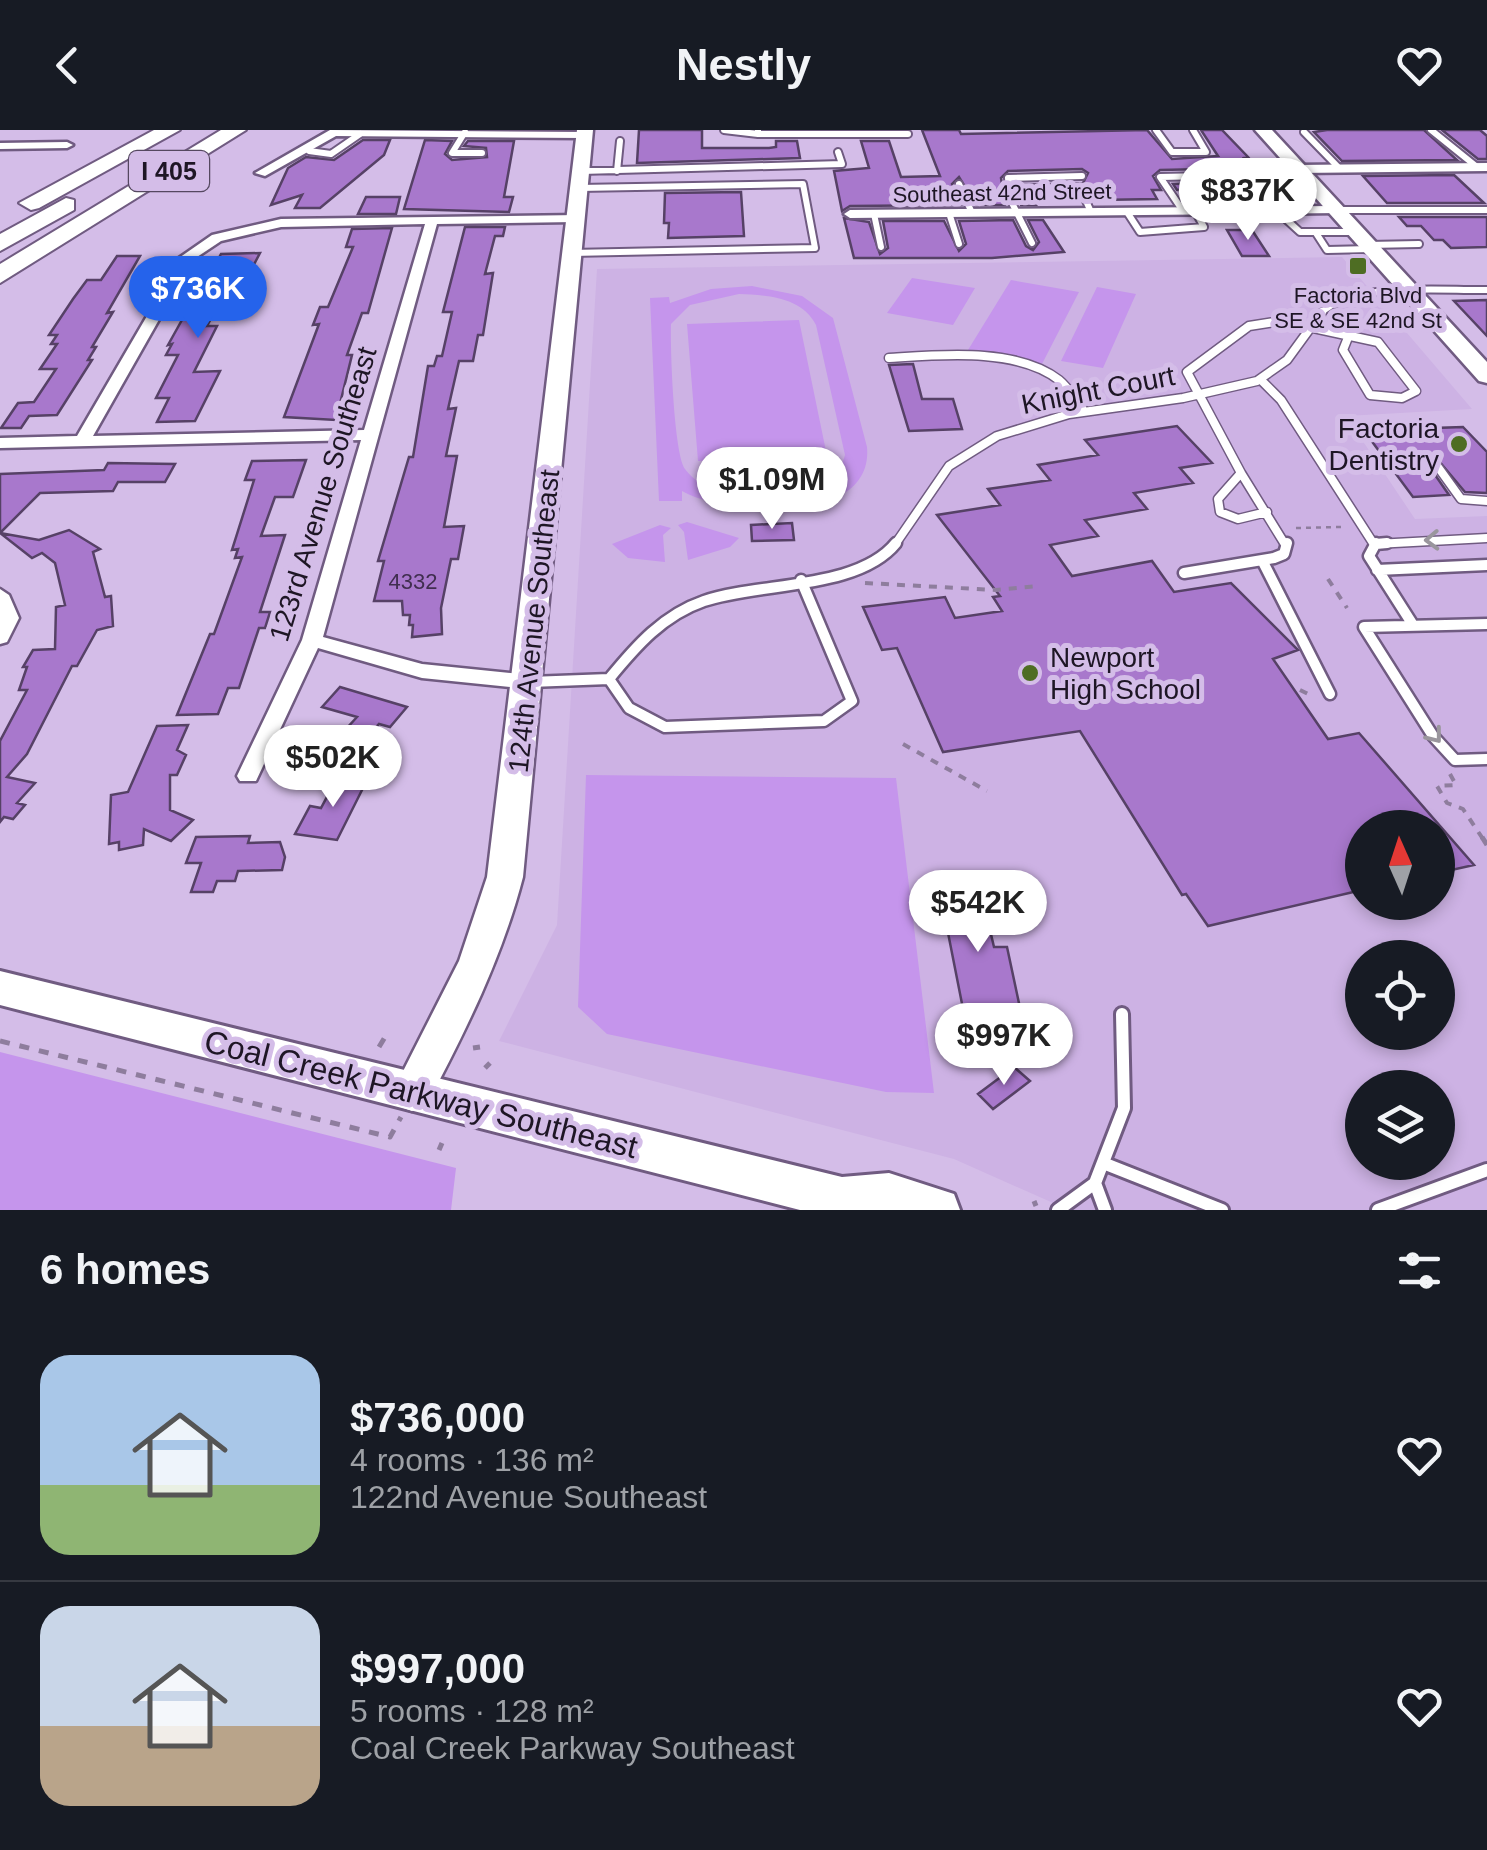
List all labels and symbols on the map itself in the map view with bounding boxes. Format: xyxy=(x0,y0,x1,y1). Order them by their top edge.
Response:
road number: I 405 xyxy=(129,151,209,191)
pin: $837K xyxy=(1178,158,1318,243)
street label: Southeast 42nd Street xyxy=(892,179,1112,207)
marker: Factoria Blvd SE & SE 42nd St xyxy=(1347,255,1369,277)
pin: $736K xyxy=(128,256,268,341)
place label: Factoria Blvd SE & SE 42nd St xyxy=(1274,283,1442,333)
street label: 123rd Avenue Southeast xyxy=(263,343,383,645)
street label: Knight Court xyxy=(1019,360,1178,420)
place label: Factoria Dentistry xyxy=(1329,413,1439,476)
marker: Factoria Dentistry xyxy=(1448,433,1470,455)
pin: $1.09M xyxy=(691,447,853,532)
street label: 124th Avenue Southeast xyxy=(503,468,565,774)
one-way arrow xyxy=(1423,529,1439,550)
house number: 4332 xyxy=(389,569,437,594)
place label: Newport High School xyxy=(1050,642,1201,705)
marker: Newport High School xyxy=(1019,662,1041,684)
pin: $502K xyxy=(263,725,403,810)
one-way arrow xyxy=(1423,725,1440,743)
north arrow xyxy=(1345,810,1455,920)
pin: $542K xyxy=(908,870,1048,955)
pin: $997K xyxy=(934,1003,1074,1088)
street label: Coal Creek Parkway Southeast xyxy=(201,1023,641,1165)

